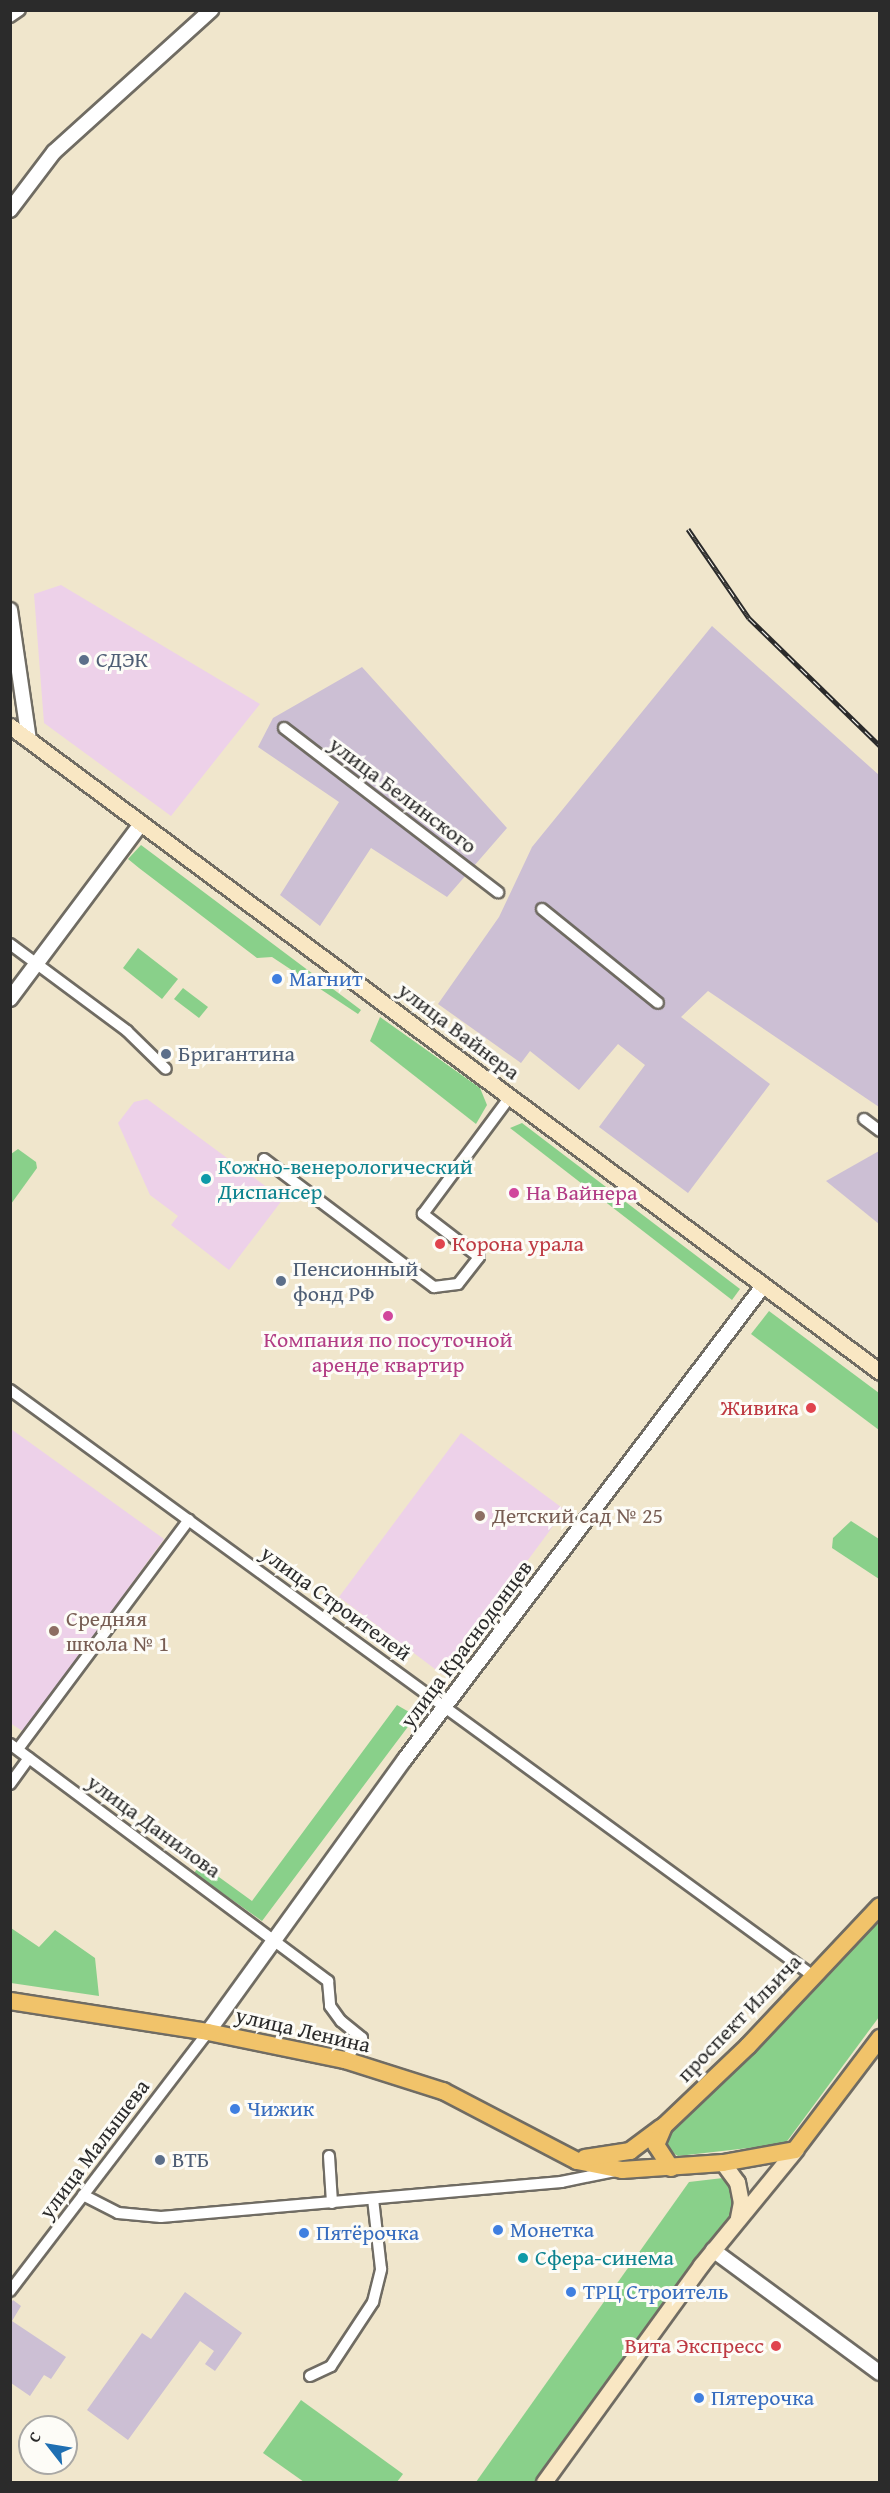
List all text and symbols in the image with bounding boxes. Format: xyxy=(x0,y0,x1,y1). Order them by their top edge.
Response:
place label: СДЭК xyxy=(96,647,148,673)
marker: СДЭК xyxy=(77,653,91,667)
street label: улица Белинского xyxy=(324,731,482,859)
place label: Магнит xyxy=(289,966,363,992)
marker: Магнит xyxy=(270,972,284,986)
street label: улица Вайнера xyxy=(393,977,525,1085)
place label: Бригантина xyxy=(178,1041,295,1067)
marker: Бригантина xyxy=(159,1047,173,1061)
place label: Кожно-венерологический Диспансер xyxy=(218,1153,473,1204)
marker: Кожно-венерологический Диспансер xyxy=(199,1172,213,1186)
place label: На Вайнера xyxy=(526,1180,637,1206)
marker: На Вайнера xyxy=(507,1186,521,1200)
place label: Корона урала xyxy=(452,1231,584,1257)
marker: Корона урала xyxy=(433,1237,447,1251)
place label: Пенсионный фонд РФ xyxy=(293,1255,418,1306)
marker: Пенсионный фонд РФ xyxy=(274,1274,288,1288)
marker: Компания по посуточной аренде квартир xyxy=(381,1309,395,1323)
place label: Компания по посуточной аренде квартир xyxy=(264,1326,512,1378)
place label: Живика xyxy=(721,1395,799,1421)
marker: Живика xyxy=(804,1401,818,1415)
place label: Детский сад № 25 xyxy=(492,1503,663,1529)
marker: Детский сад № 25 xyxy=(473,1509,487,1523)
street label: улица Строителей xyxy=(256,1540,416,1666)
street label: улица Краснодонцев xyxy=(394,1555,538,1733)
place label: Средняя школа № 1 xyxy=(66,1605,169,1657)
marker: Средняя школа № 1 xyxy=(47,1624,61,1638)
street label: улица Данилова xyxy=(82,1769,226,1883)
street label: проспект Ильича xyxy=(671,1949,807,2087)
street label: улица Ленина xyxy=(233,2002,373,2058)
street label: улица Малышева xyxy=(33,2074,155,2224)
place label: Чижик xyxy=(247,2096,314,2122)
marker: Чижик xyxy=(228,2102,242,2116)
place label: ВТБ xyxy=(172,2147,209,2173)
marker: ВТБ xyxy=(153,2153,167,2167)
place label: Монетка xyxy=(510,2217,594,2243)
place label: Пятёрочка xyxy=(316,2220,419,2246)
marker: Монетка xyxy=(491,2223,505,2237)
marker: Пятёрочка xyxy=(297,2226,311,2240)
place label: Сфера-синема xyxy=(535,2245,674,2271)
marker: Сфера-синема xyxy=(516,2251,530,2265)
place label: ТРЦ Строитель xyxy=(583,2279,728,2305)
marker: ТРЦ Строитель xyxy=(564,2285,578,2299)
place label: Вита Экспресс xyxy=(625,2333,764,2359)
marker: Вита Экспресс xyxy=(769,2339,783,2353)
place label: Пятерочка xyxy=(711,2385,814,2411)
marker: Пятерочка xyxy=(692,2391,706,2405)
north arrow xyxy=(18,2415,78,2475)
text: С xyxy=(22,2427,47,2447)

